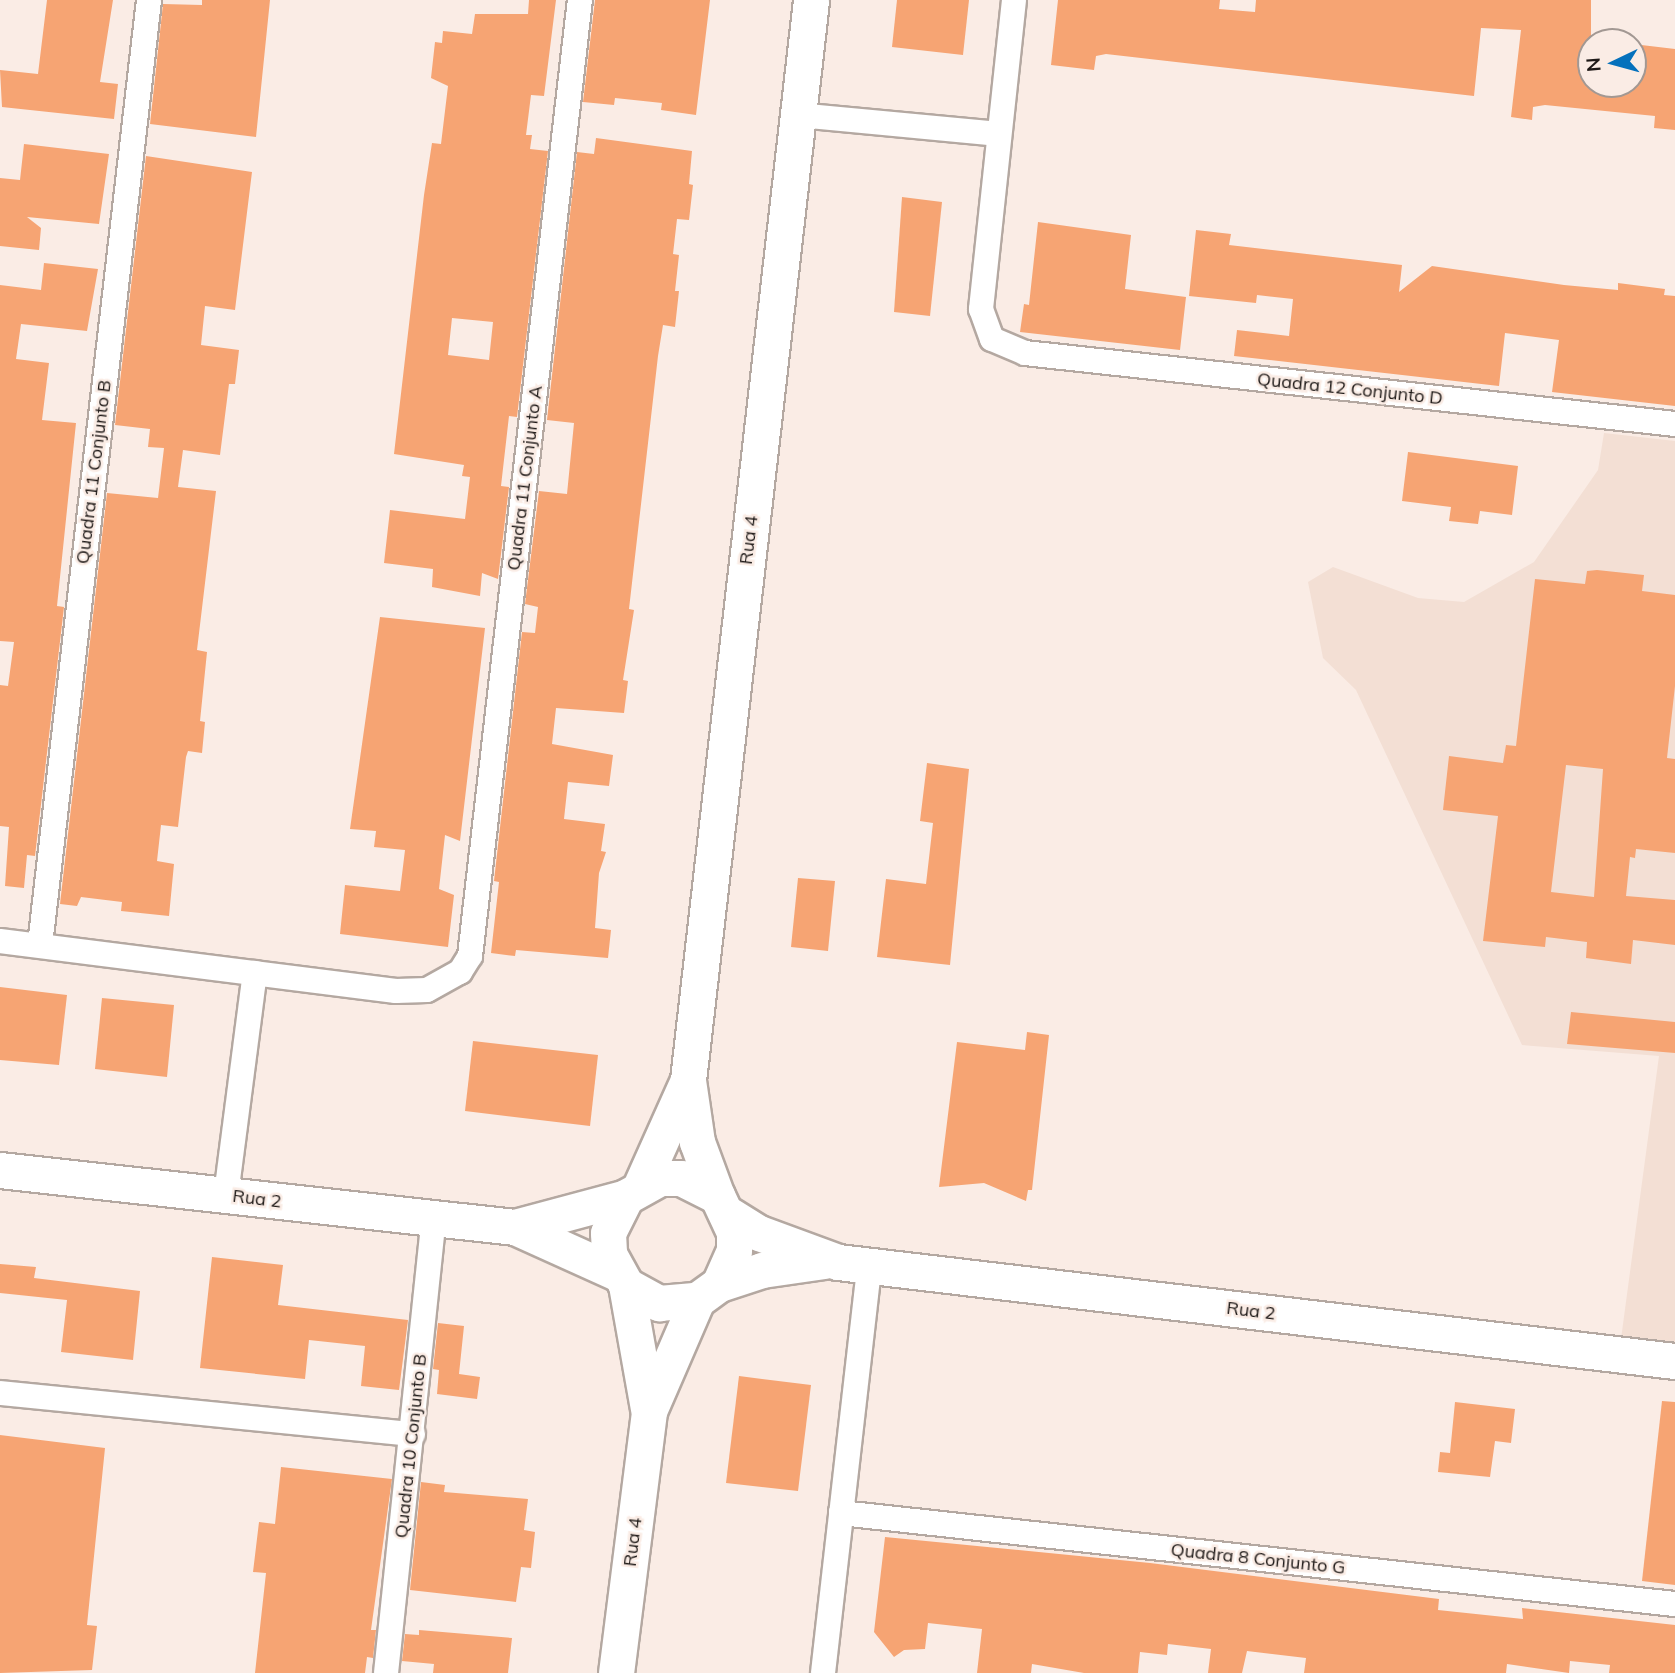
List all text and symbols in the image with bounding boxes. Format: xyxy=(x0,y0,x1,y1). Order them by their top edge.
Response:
north arrow xyxy=(1577,28,1647,98)
text: N xyxy=(1580,56,1606,73)
street label: Quadra 12 Conjunto D xyxy=(1256,369,1444,409)
street label: Quadra 11 Conjunto B xyxy=(72,379,116,565)
street label: Quadra 11 Conjunto A xyxy=(503,384,547,572)
street label: Rua 4 xyxy=(735,514,763,566)
street label: Rua 2 xyxy=(231,1185,283,1213)
street label: Rua 2 xyxy=(1225,1297,1277,1325)
street label: Quadra 10 Conjunto B xyxy=(391,1353,431,1539)
street label: Rua 4 xyxy=(619,1516,647,1568)
street label: Quadra 8 Conjunto G xyxy=(1170,1539,1346,1579)

